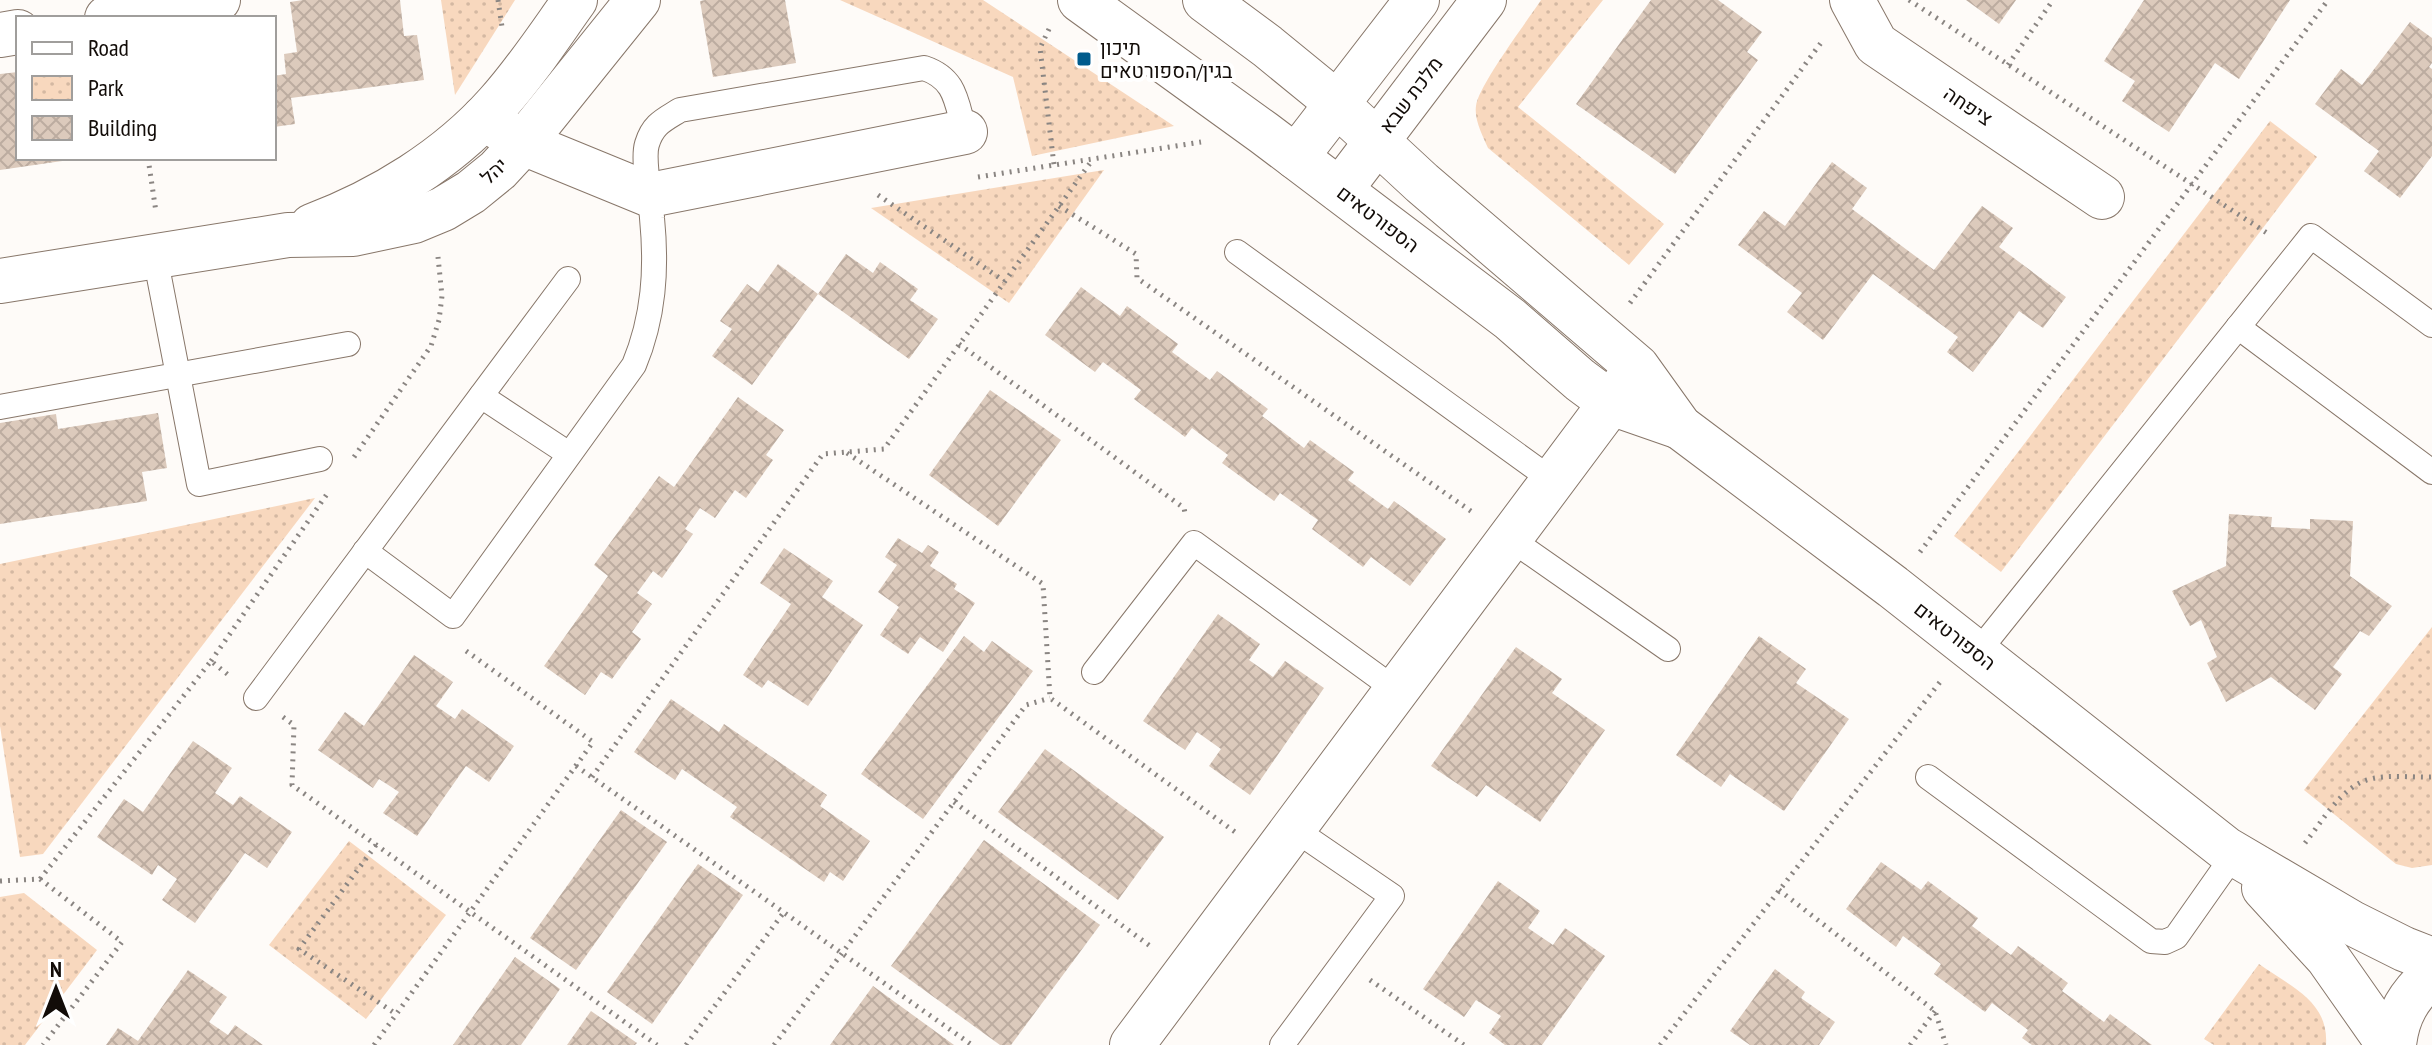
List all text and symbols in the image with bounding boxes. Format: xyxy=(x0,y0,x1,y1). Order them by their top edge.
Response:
legend xyxy=(16,16,276,160)
text: Road xyxy=(88,32,129,63)
place label: תיכון בגין/הספורטאים xyxy=(1100,35,1233,84)
marker: תיכון בגין/הספורטאים xyxy=(1075,50,1093,68)
street label: מלכת שבא xyxy=(1374,51,1448,139)
text: Park xyxy=(88,72,124,103)
street label: ציפחה xyxy=(1939,80,1997,132)
text: Building xyxy=(88,112,157,143)
street label: יהל xyxy=(475,152,513,190)
street label: הספורטאים xyxy=(1332,180,1424,258)
street label: הספורטאים xyxy=(1909,596,2001,676)
north arrow xyxy=(16,949,96,1029)
text: N xyxy=(50,955,62,983)

